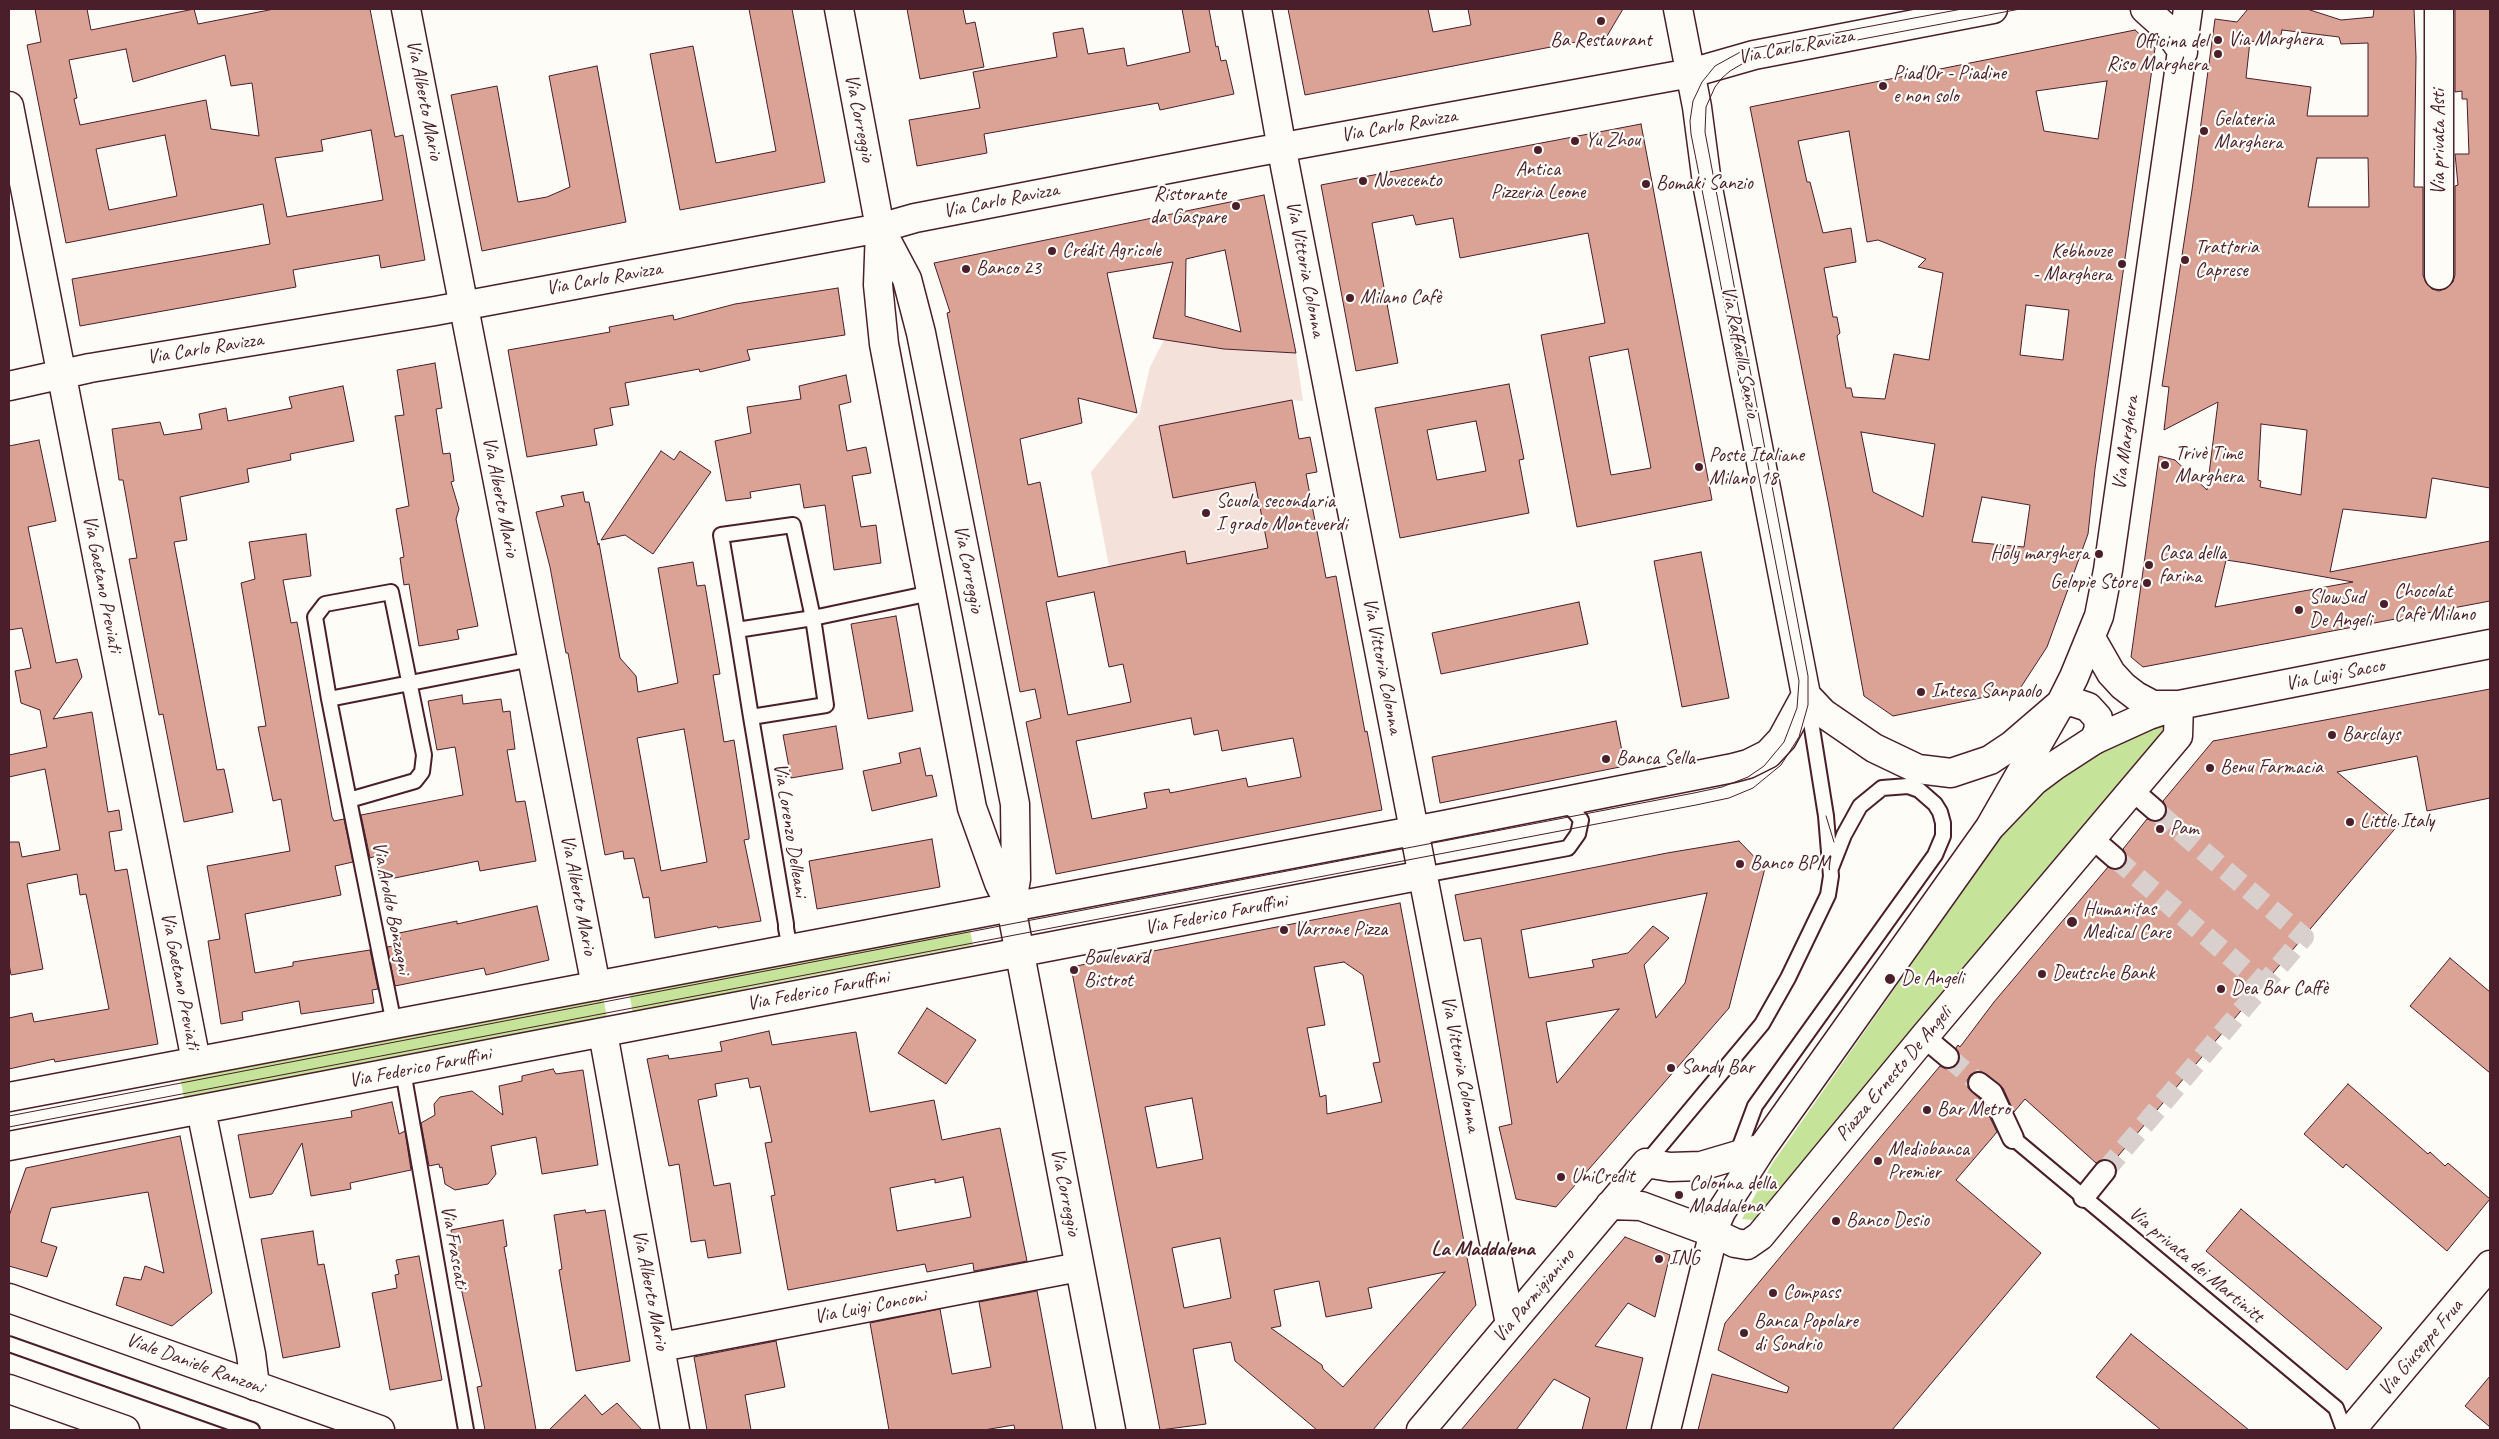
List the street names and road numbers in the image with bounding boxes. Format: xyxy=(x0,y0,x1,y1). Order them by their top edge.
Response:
street label: Via Carlo Ravizza xyxy=(1736,24,1856,70)
street label: Via Alberto Mario xyxy=(401,38,447,162)
street label: Via Correggio xyxy=(839,72,879,164)
street label: Via privata Asti xyxy=(2427,89,2451,195)
street label: Via Carlo Ravizza xyxy=(1339,104,1459,148)
street label: Via Carlo Ravizza xyxy=(941,178,1061,224)
street label: Via Vittoria Colonna xyxy=(1280,199,1330,339)
street label: Via Carlo Ravizza xyxy=(544,257,664,301)
street label: Via Raffaello Sanzio xyxy=(1716,284,1764,420)
street label: Via Carlo Ravizza xyxy=(145,328,265,370)
street label: Via Marghera xyxy=(2108,394,2144,492)
street label: Via Alberto Mario xyxy=(477,435,523,559)
street label: Via Gaetano Previati xyxy=(77,513,127,655)
street label: Via Correggio xyxy=(948,523,988,615)
street label: Via Vittoria Colonna xyxy=(1357,596,1407,736)
street label: Via Luigi Sacco xyxy=(2283,654,2387,696)
street label: Via Lorenzo Delleani xyxy=(768,761,812,899)
street label: Via Alberto Mario xyxy=(555,833,601,957)
street label: Via Aroldo Bonzagni xyxy=(366,840,416,976)
street label: Via Federico Faruffini xyxy=(1143,889,1289,941)
street label: Via Gaetano Previati xyxy=(155,910,205,1052)
street label: Via Federico Faruffini xyxy=(745,965,891,1017)
street label: Via Vittoria Colonna xyxy=(1435,994,1485,1134)
street label: Piazza Ernesto De Angeli xyxy=(1831,1002,1957,1146)
street label: Via Federico Faruffini xyxy=(347,1042,493,1094)
street label: Via Correggio xyxy=(1045,1146,1085,1238)
street label: Via privata dei Martinitt xyxy=(2124,1202,2268,1328)
street label: Via Frascati xyxy=(435,1204,473,1290)
street label: Via Alberto Mario xyxy=(627,1228,673,1352)
street label: Via Parmigianino xyxy=(1488,1244,1580,1348)
street label: Via Luigi Conconi xyxy=(812,1284,928,1330)
street label: Via Giuseppe Frua xyxy=(2374,1295,2468,1401)
street label: Viale Daniele Ranzoni xyxy=(123,1328,267,1400)

